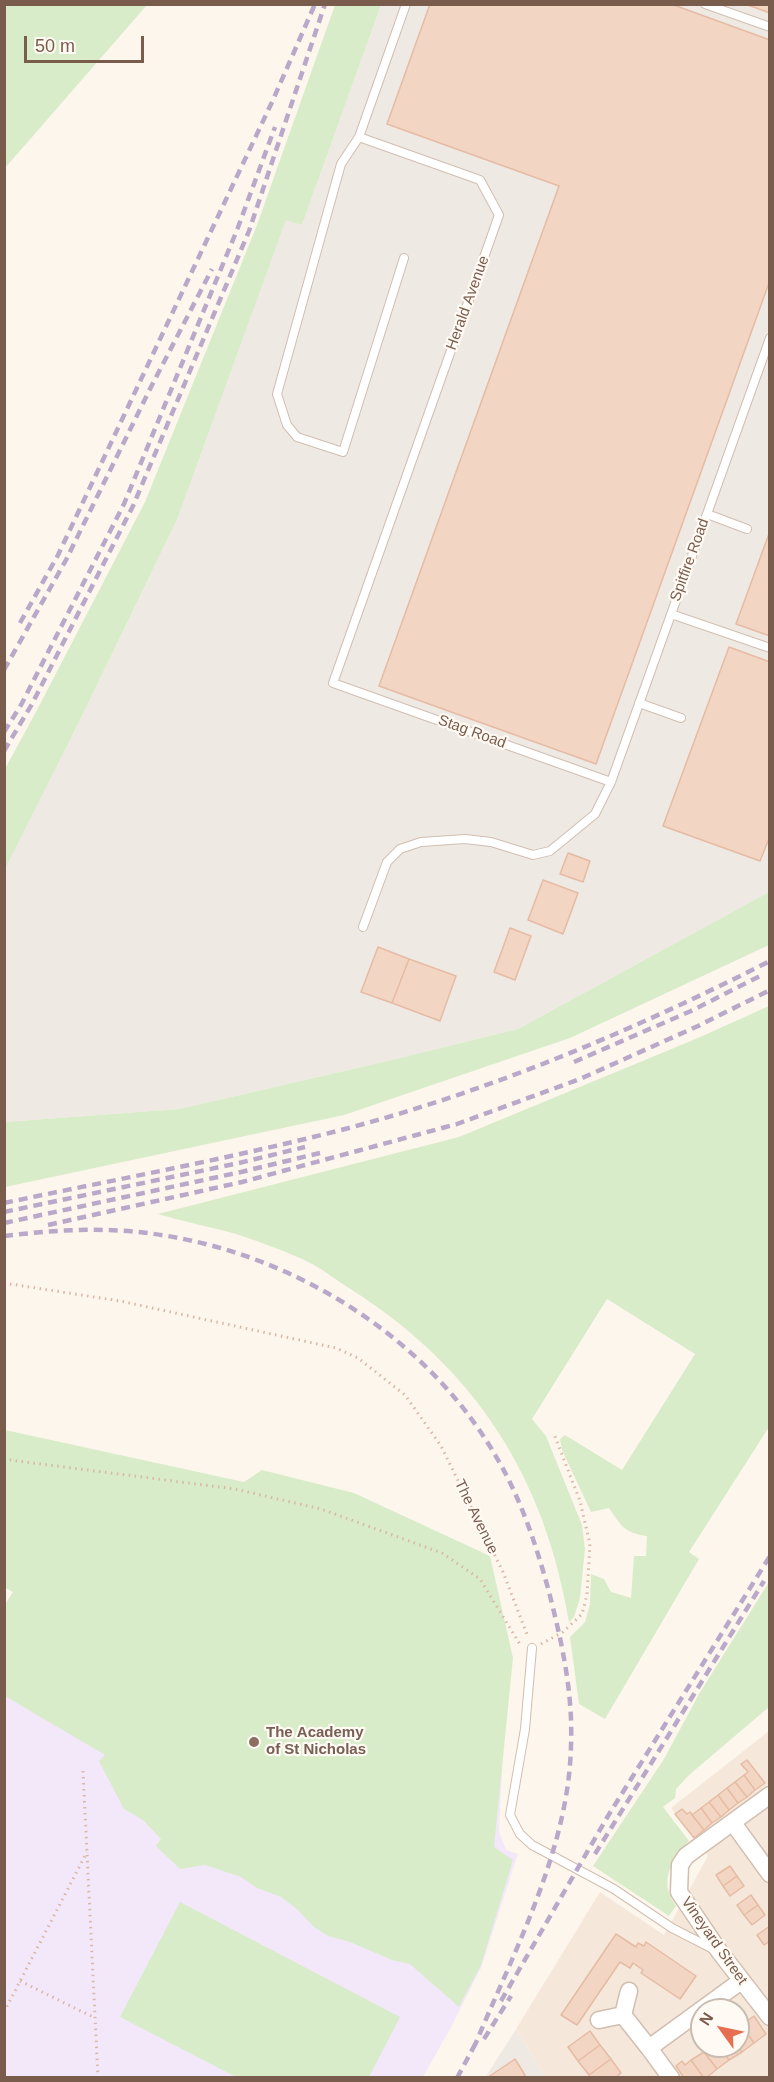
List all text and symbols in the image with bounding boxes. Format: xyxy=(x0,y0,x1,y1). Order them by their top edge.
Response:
scale bar xyxy=(27,24,147,62)
text: 50 m xyxy=(35,36,75,56)
street label: Herald Avenue xyxy=(443,253,493,353)
street label: Spitfire Road xyxy=(667,516,713,604)
street label: Stag Road xyxy=(436,711,508,753)
street label: The Avenue xyxy=(450,1477,502,1557)
place label: The Academy of St Nicholas xyxy=(266,1724,366,1759)
marker: The Academy of St Nicholas xyxy=(247,1735,261,1749)
street label: Vineyard Street xyxy=(677,1894,751,1988)
north arrow xyxy=(690,1998,750,2058)
text: N xyxy=(696,2010,716,2028)

